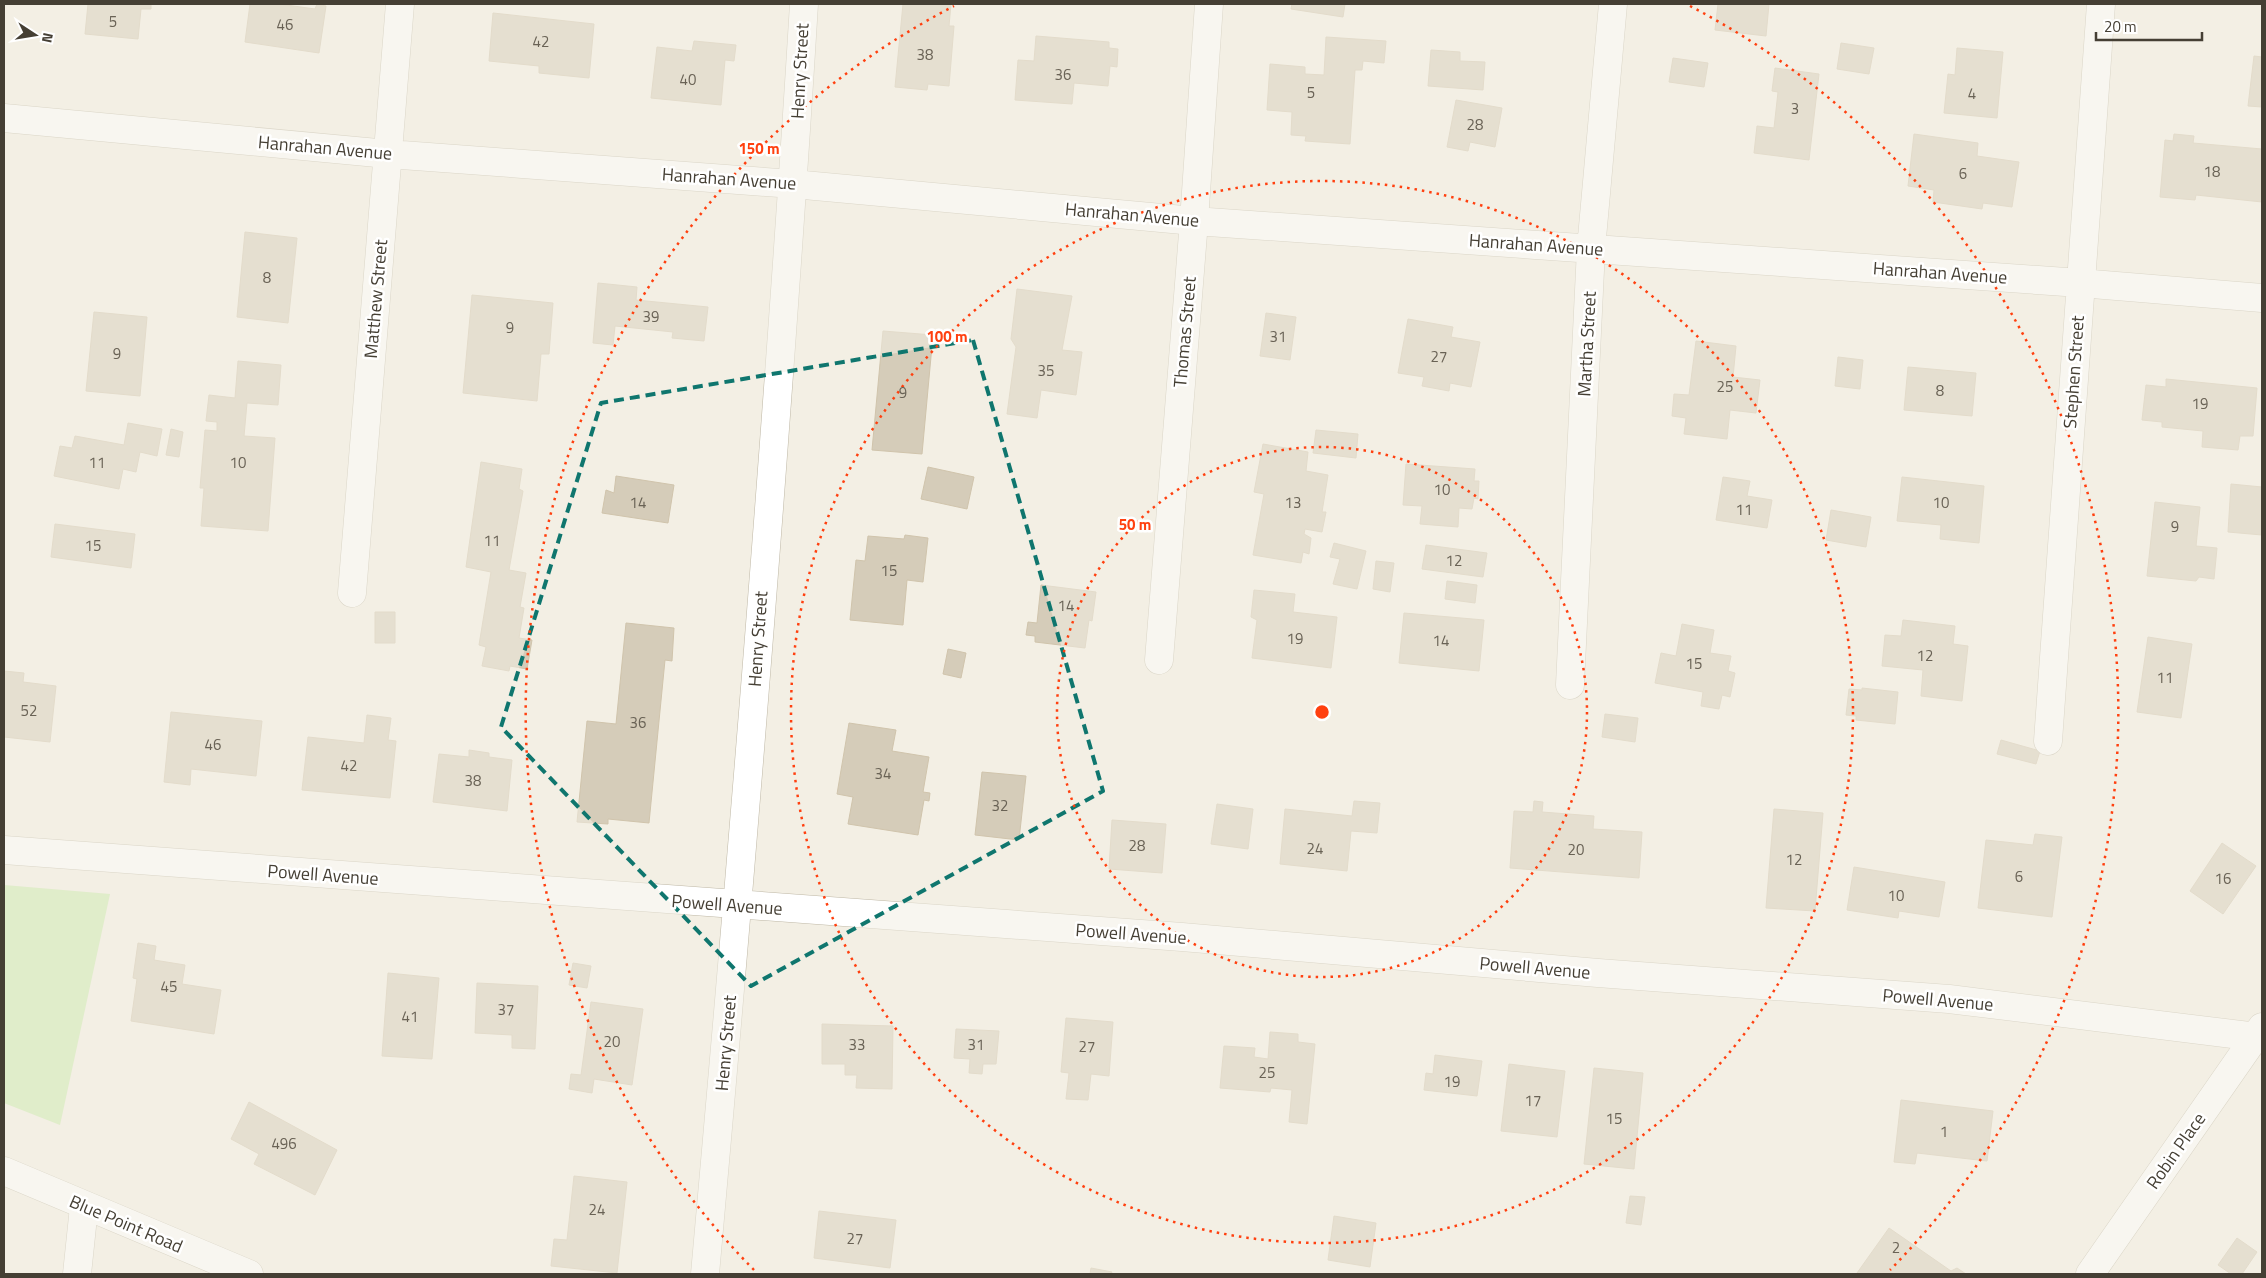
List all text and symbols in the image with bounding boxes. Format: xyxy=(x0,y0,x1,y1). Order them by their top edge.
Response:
north arrow xyxy=(10,10,60,60)
house number: 5 xyxy=(109,10,117,33)
scale bar xyxy=(2096,10,2202,42)
house number: 46 xyxy=(277,13,293,36)
text: 20 m xyxy=(2104,15,2137,38)
street label: Henry Street xyxy=(784,22,816,120)
house number: 42 xyxy=(533,30,549,53)
text: N xyxy=(37,31,59,45)
house number: 38 xyxy=(917,43,933,66)
house number: 36 xyxy=(1055,63,1071,86)
house number: 40 xyxy=(680,68,696,91)
house number: 5 xyxy=(1307,81,1315,104)
house number: 4 xyxy=(1968,82,1976,105)
house number: 3 xyxy=(1791,97,1799,120)
house number: 28 xyxy=(1467,113,1483,136)
street label: Hanrahan Avenue xyxy=(257,128,393,167)
text: 150 m xyxy=(738,137,780,160)
street label: Hanrahan Avenue xyxy=(661,160,797,197)
house number: 18 xyxy=(2204,160,2220,183)
house number: 6 xyxy=(1959,162,1967,185)
street label: Hanrahan Avenue xyxy=(1064,195,1200,234)
street label: Hanrahan Avenue xyxy=(1468,226,1604,263)
street label: Matthew Street xyxy=(357,238,394,360)
street label: Hanrahan Avenue xyxy=(1872,254,2008,291)
house number: 8 xyxy=(263,266,271,289)
street label: Thomas Street xyxy=(1166,275,1203,389)
street label: Martha Street xyxy=(1570,290,1603,397)
house number: 39 xyxy=(643,305,659,328)
street label: Stephen Street xyxy=(2056,314,2091,429)
house number: 9 xyxy=(506,316,514,339)
text: 100 m xyxy=(926,325,968,348)
house number: 31 xyxy=(1270,325,1286,348)
house number: 9 xyxy=(113,342,121,365)
house number: 27 xyxy=(1431,345,1447,368)
house number: 35 xyxy=(1038,359,1054,382)
house number: 25 xyxy=(1717,375,1733,398)
house number: 8 xyxy=(1936,379,1944,402)
house number: 9 xyxy=(899,381,907,404)
house number: 19 xyxy=(2192,392,2208,415)
house number: 11 xyxy=(89,451,105,474)
house number: 10 xyxy=(230,451,246,474)
house number: 10 xyxy=(1434,478,1450,501)
house number: 14 xyxy=(630,491,646,514)
house number: 13 xyxy=(1285,491,1301,514)
house number: 10 xyxy=(1933,491,1949,514)
house number: 11 xyxy=(1736,498,1752,521)
text: 50 m xyxy=(1119,513,1151,536)
house number: 9 xyxy=(2171,515,2179,538)
house number: 11 xyxy=(484,529,500,552)
house number: 15 xyxy=(85,534,101,557)
house number: 12 xyxy=(1446,549,1462,572)
house number: 15 xyxy=(881,559,897,582)
street label: Henry Street xyxy=(741,589,774,688)
house number: 14 xyxy=(1058,594,1074,617)
house number: 19 xyxy=(1287,627,1303,650)
house number: 14 xyxy=(1433,629,1449,652)
house number: 12 xyxy=(1917,644,1933,667)
house number: 15 xyxy=(1686,652,1702,675)
house number: 11 xyxy=(2157,666,2173,689)
house number: 52 xyxy=(21,699,37,722)
centre of rings xyxy=(1313,703,1331,721)
house number: 36 xyxy=(630,711,646,734)
house number: 46 xyxy=(205,733,221,756)
house number: 42 xyxy=(341,754,357,777)
house number: 34 xyxy=(875,762,891,785)
house number: 38 xyxy=(465,769,481,792)
house number: 32 xyxy=(992,794,1008,817)
house number: 28 xyxy=(1129,834,1145,857)
house number: 24 xyxy=(1307,837,1323,860)
house number: 20 xyxy=(1568,838,1584,861)
house number: 12 xyxy=(1786,848,1802,871)
street label: Powell Avenue xyxy=(267,857,379,892)
house number: 6 xyxy=(2015,865,2023,888)
house number: 16 xyxy=(2215,867,2231,890)
house number: 10 xyxy=(1888,884,1904,907)
street label: Powell Avenue xyxy=(671,887,783,922)
street label: Powell Avenue xyxy=(1075,916,1187,951)
street label: Powell Avenue xyxy=(1478,949,1592,986)
house number: 45 xyxy=(161,975,177,998)
street label: Powell Avenue xyxy=(1881,981,1995,1018)
street label: Henry Street xyxy=(708,993,743,1092)
house number: 37 xyxy=(498,998,514,1021)
house number: 41 xyxy=(402,1005,418,1028)
house number: 20 xyxy=(604,1030,620,1053)
house number: 33 xyxy=(849,1033,865,1056)
house number: 31 xyxy=(968,1033,984,1056)
house number: 27 xyxy=(1079,1035,1095,1058)
house number: 25 xyxy=(1259,1061,1275,1084)
house number: 19 xyxy=(1444,1070,1460,1093)
house number: 17 xyxy=(1525,1089,1541,1112)
house number: 15 xyxy=(1606,1107,1622,1130)
street label: Robin Place xyxy=(2139,1107,2212,1195)
house number: 1 xyxy=(1940,1120,1948,1143)
house number: 496 xyxy=(271,1132,297,1155)
street label: Blue Point Road xyxy=(65,1188,187,1260)
house number: 24 xyxy=(589,1198,605,1221)
house number: 27 xyxy=(847,1227,863,1250)
house number: 2 xyxy=(1892,1236,1900,1259)

